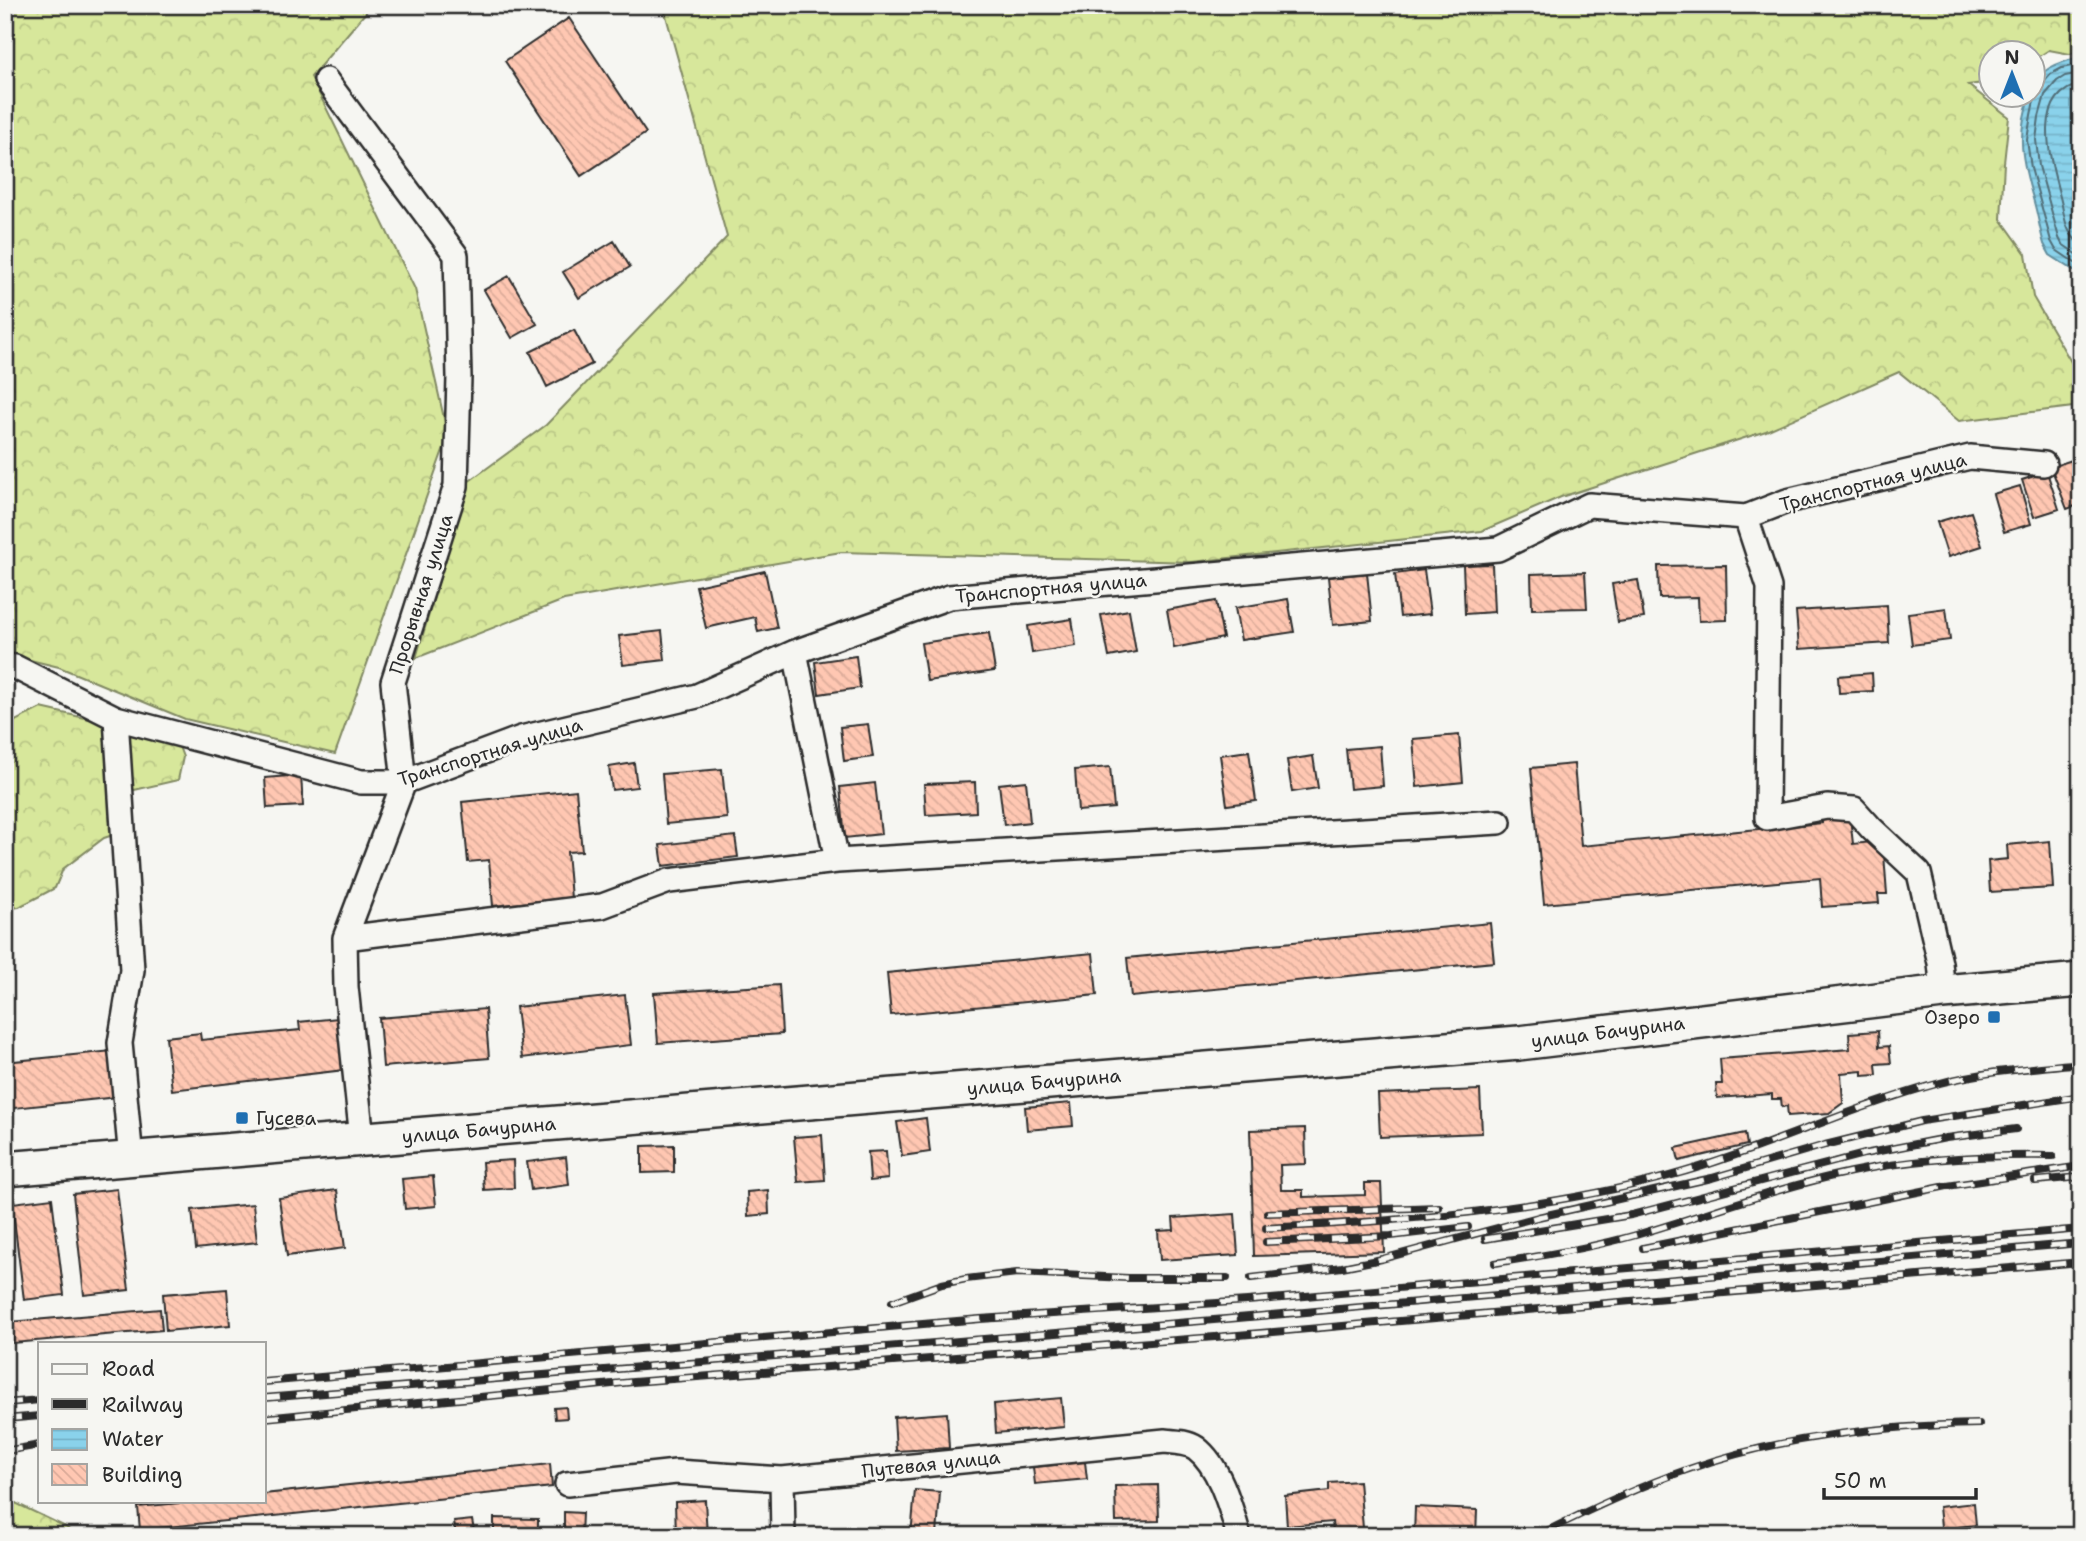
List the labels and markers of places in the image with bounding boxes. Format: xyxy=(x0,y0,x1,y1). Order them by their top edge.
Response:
place label: Озеро xyxy=(1924,1005,1980,1030)
marker: Озеро xyxy=(1986,1009,2002,1025)
place label: Гусева xyxy=(256,1106,317,1131)
marker: Гусева xyxy=(234,1110,250,1126)

